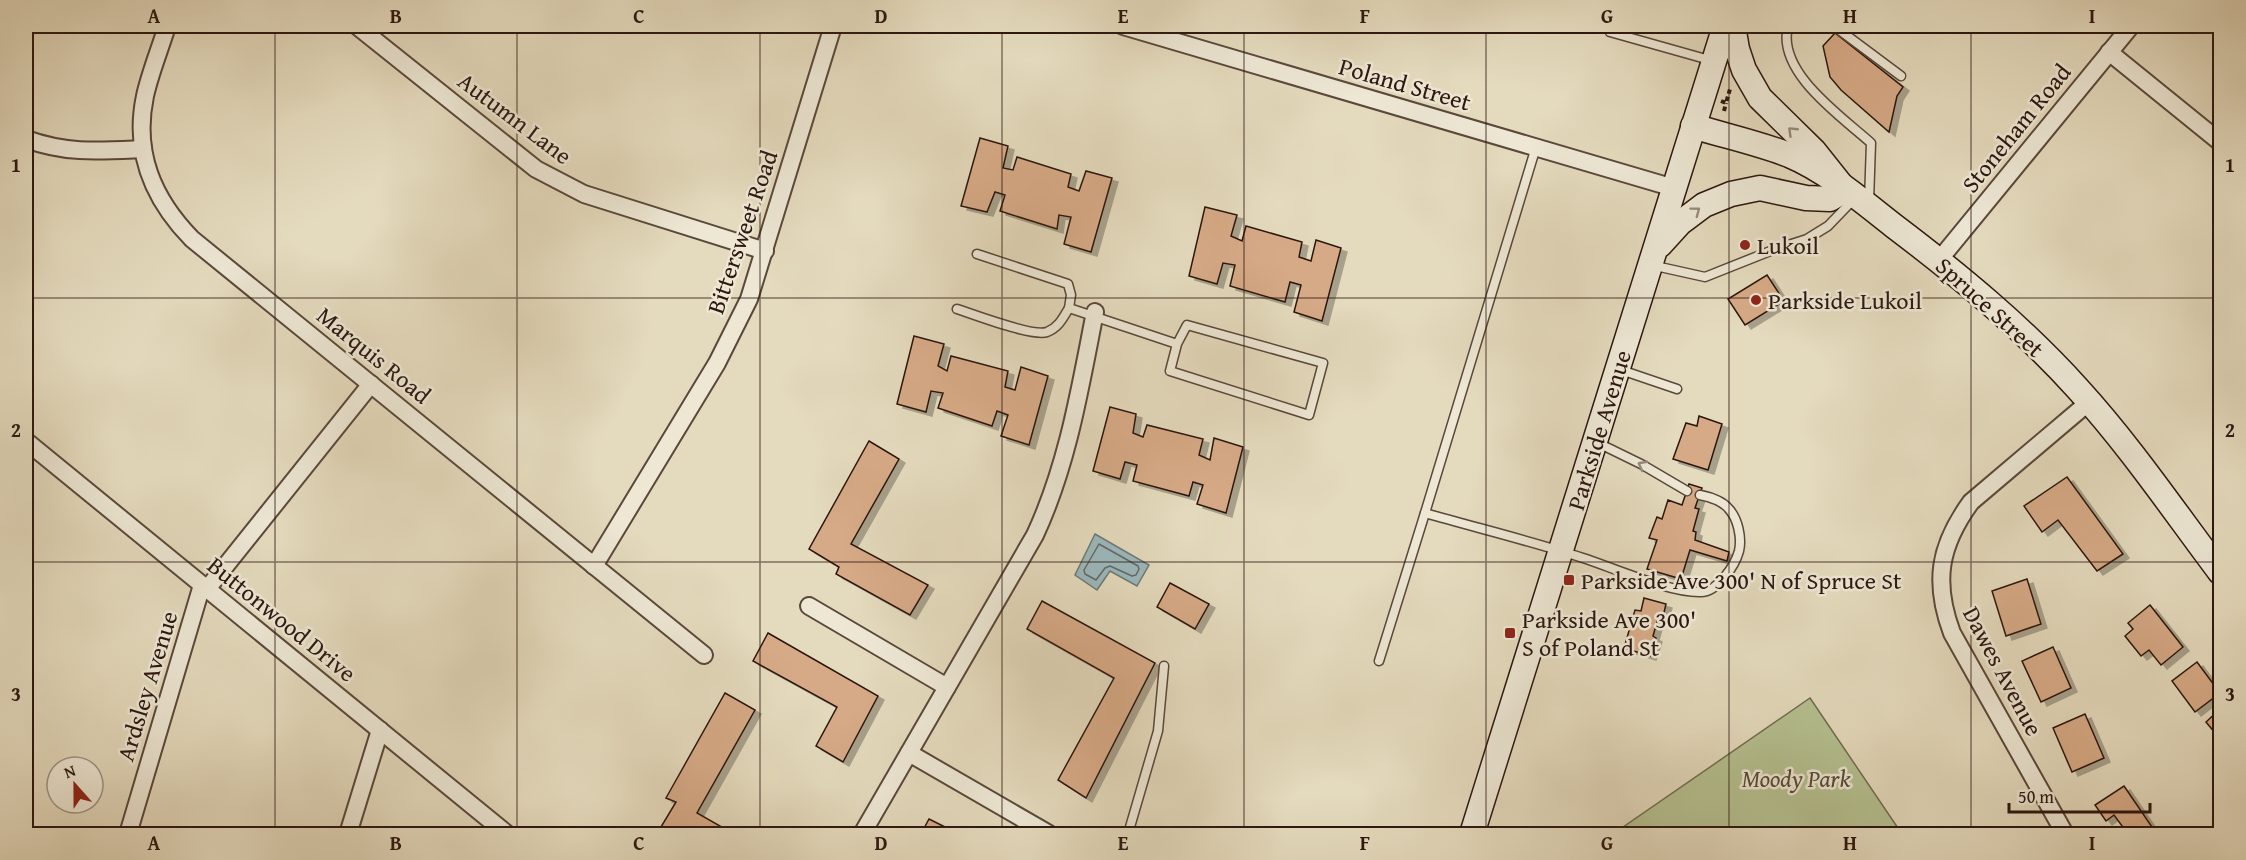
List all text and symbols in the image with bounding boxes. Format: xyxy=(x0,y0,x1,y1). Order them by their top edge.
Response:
text: A xyxy=(148,1,161,30)
text: B xyxy=(390,1,402,30)
text: C xyxy=(633,1,645,30)
text: D xyxy=(874,1,888,30)
text: E xyxy=(1118,1,1129,30)
text: F xyxy=(1360,1,1370,30)
text: G xyxy=(1601,1,1613,30)
text: H xyxy=(1843,1,1857,30)
text: I xyxy=(2089,1,2095,30)
street label: Poland Street xyxy=(1335,49,1475,120)
street label: Stoneham Road xyxy=(1953,56,2079,200)
street label: Autumn Lane xyxy=(451,63,579,173)
one-way arrow xyxy=(1789,127,1799,138)
street label: Bittersweet Road xyxy=(698,145,786,319)
text: 1 xyxy=(11,150,21,179)
text: 1 xyxy=(2225,150,2235,179)
one-way arrow xyxy=(1690,207,1701,218)
place label: Lukoil xyxy=(1757,228,1819,263)
marker: Lukoil xyxy=(1738,238,1752,252)
street label: Spruce Street xyxy=(1928,249,2052,366)
place label: Parkside Lukoil xyxy=(1768,283,1922,318)
marker: Parkside Lukoil xyxy=(1749,293,1763,307)
street label: Marquis Road xyxy=(309,298,439,412)
street label: Parkside Avenue xyxy=(1558,346,1640,514)
text: 2 xyxy=(11,415,21,444)
text: 2 xyxy=(2225,415,2235,444)
one-way arrow xyxy=(1637,461,1648,472)
street label: Buttonwood Drive xyxy=(200,548,364,690)
place label: Parkside Ave 300' N of Spruce St xyxy=(1581,563,1902,598)
marker: Parkside Ave 300' N of Spruce St xyxy=(1562,573,1576,587)
street label: Dawes Avenue xyxy=(1954,600,2052,742)
place label: Parkside Ave 300' S of Poland St xyxy=(1522,602,1696,665)
street label: Ardsley Avenue xyxy=(108,607,186,765)
marker: Parkside Ave 300' S of Poland St xyxy=(1503,626,1517,640)
text: 3 xyxy=(11,679,21,708)
text: 3 xyxy=(2225,679,2235,708)
north arrow xyxy=(45,755,105,815)
text: N xyxy=(60,758,79,784)
park label: Moody Park xyxy=(1742,761,1850,796)
scale bar xyxy=(2009,776,2150,814)
text: 50 m xyxy=(2018,783,2054,810)
text: A xyxy=(148,828,161,857)
text: B xyxy=(390,828,402,857)
text: C xyxy=(633,828,645,857)
text: D xyxy=(874,828,888,857)
text: E xyxy=(1118,828,1129,857)
text: F xyxy=(1360,828,1370,857)
text: G xyxy=(1601,828,1613,857)
text: H xyxy=(1843,828,1857,857)
text: I xyxy=(2089,828,2095,857)

